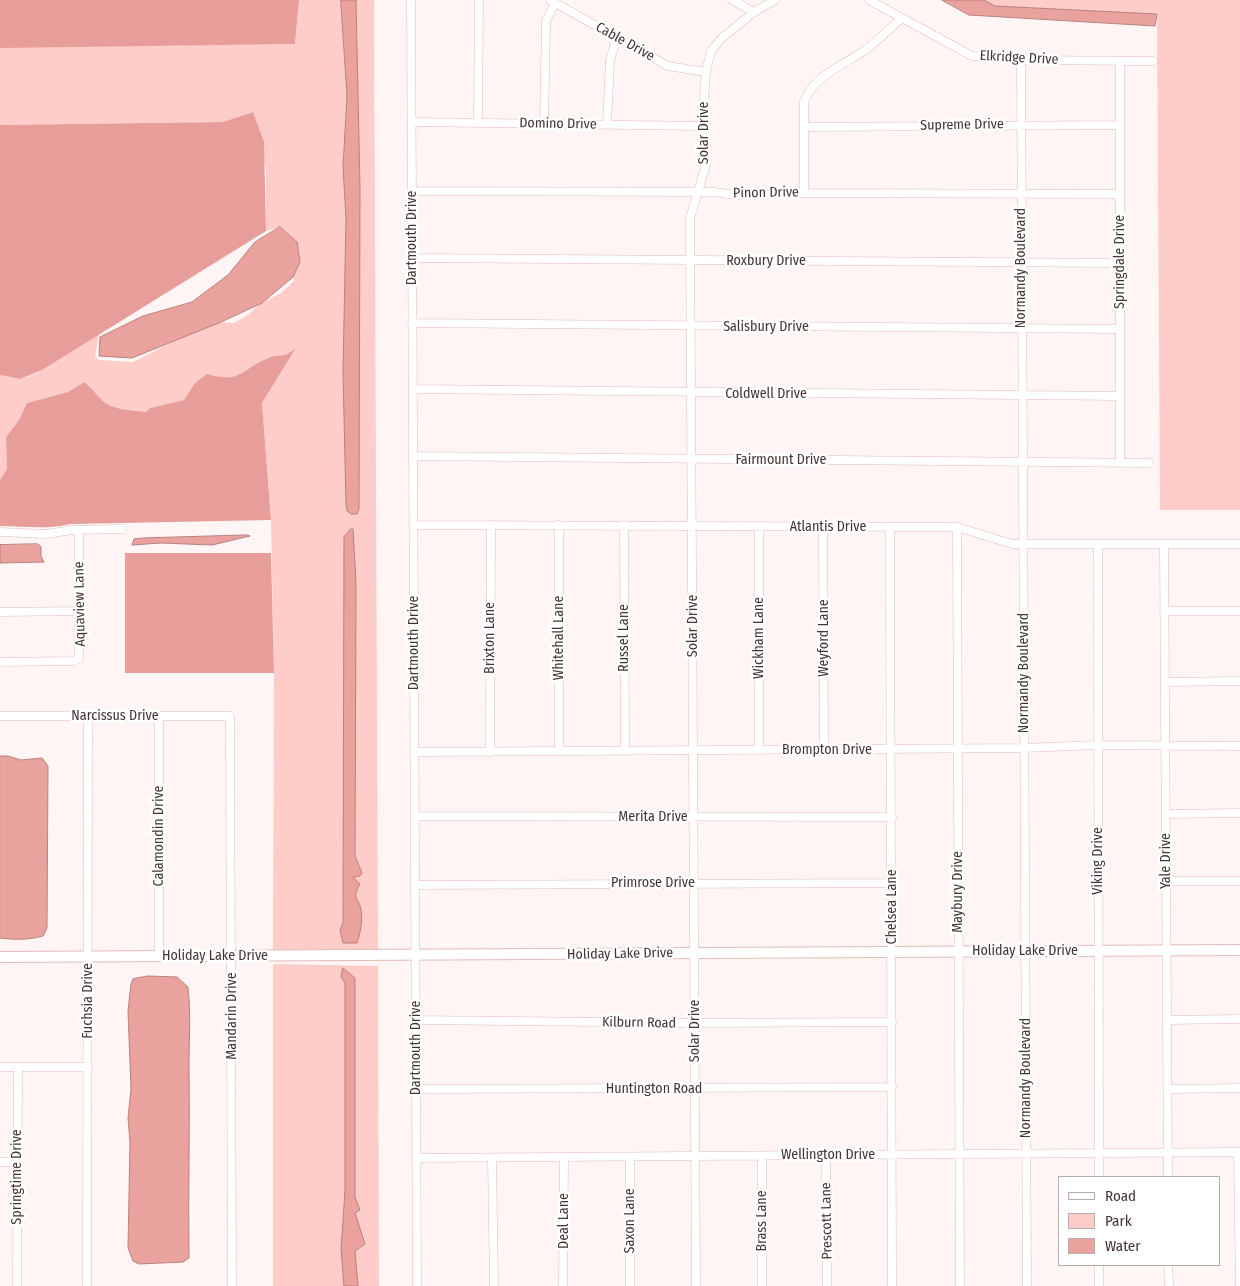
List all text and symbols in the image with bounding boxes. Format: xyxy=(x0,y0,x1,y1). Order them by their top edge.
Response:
street label: Cable Drive xyxy=(593,19,657,65)
street label: Elkridge Drive xyxy=(979,48,1059,68)
street label: Solar Drive xyxy=(696,102,712,164)
street label: Domino Drive xyxy=(519,115,597,133)
street label: Supreme Drive xyxy=(920,116,1004,134)
street label: Pinon Drive xyxy=(733,184,799,202)
street label: Dartmouth Drive xyxy=(404,191,420,285)
street label: Normandy Boulevard xyxy=(1013,208,1029,328)
street label: Springdale Drive xyxy=(1112,215,1128,309)
street label: Roxbury Drive xyxy=(726,253,806,269)
street label: Salisbury Drive xyxy=(723,319,809,335)
street label: Coldwell Drive xyxy=(725,386,807,402)
street label: Fairmount Drive xyxy=(736,452,826,468)
street label: Atlantis Drive xyxy=(790,519,866,535)
street label: Aquaview Lane xyxy=(71,561,89,647)
street label: Solar Drive xyxy=(685,595,701,657)
street label: Dartmouth Drive xyxy=(406,596,422,690)
street label: Whitehall Lane xyxy=(551,596,567,680)
street label: Wickham Lane xyxy=(751,597,767,679)
street label: Weyford Lane xyxy=(816,599,832,677)
street label: Brixton Lane xyxy=(482,602,498,674)
street label: Russel Lane xyxy=(616,604,632,672)
street label: Normandy Boulevard xyxy=(1016,613,1032,733)
street label: Narcissus Drive xyxy=(71,708,159,724)
street label: Brompton Drive xyxy=(782,742,872,758)
street label: Calamondin Drive xyxy=(151,785,167,887)
street label: Merita Drive xyxy=(618,809,688,825)
street label: Viking Drive xyxy=(1090,827,1106,895)
street label: Yale Drive xyxy=(1158,833,1174,889)
street label: Maybury Drive xyxy=(950,851,966,933)
street label: Chelsea Lane xyxy=(884,869,900,945)
street label: Primrose Drive xyxy=(611,875,695,891)
street label: Holiday Lake Drive xyxy=(972,943,1078,959)
street label: Holiday Lake Drive xyxy=(567,945,673,963)
street label: Holiday Lake Drive xyxy=(162,948,268,964)
street label: Fuchsia Drive xyxy=(80,963,96,1039)
street label: Mandarin Drive xyxy=(224,972,240,1060)
street label: Solar Drive xyxy=(687,1000,703,1062)
street label: Dartmouth Drive xyxy=(408,1001,424,1095)
street label: Kilburn Road xyxy=(602,1014,676,1032)
street label: Normandy Boulevard xyxy=(1018,1018,1034,1138)
street label: Huntington Road xyxy=(606,1081,702,1097)
street label: Springtime Drive xyxy=(9,1129,25,1225)
street label: Wellington Drive xyxy=(781,1147,875,1163)
legend xyxy=(1058,1176,1220,1266)
street label: Prescott Lane xyxy=(818,1182,836,1260)
text: Road xyxy=(1105,1187,1136,1205)
street label: Saxon Lane xyxy=(622,1188,638,1254)
street label: Brass Lane xyxy=(754,1190,770,1252)
street label: Deal Lane xyxy=(556,1193,572,1249)
text: Park xyxy=(1105,1212,1132,1230)
text: Water xyxy=(1105,1237,1140,1255)

